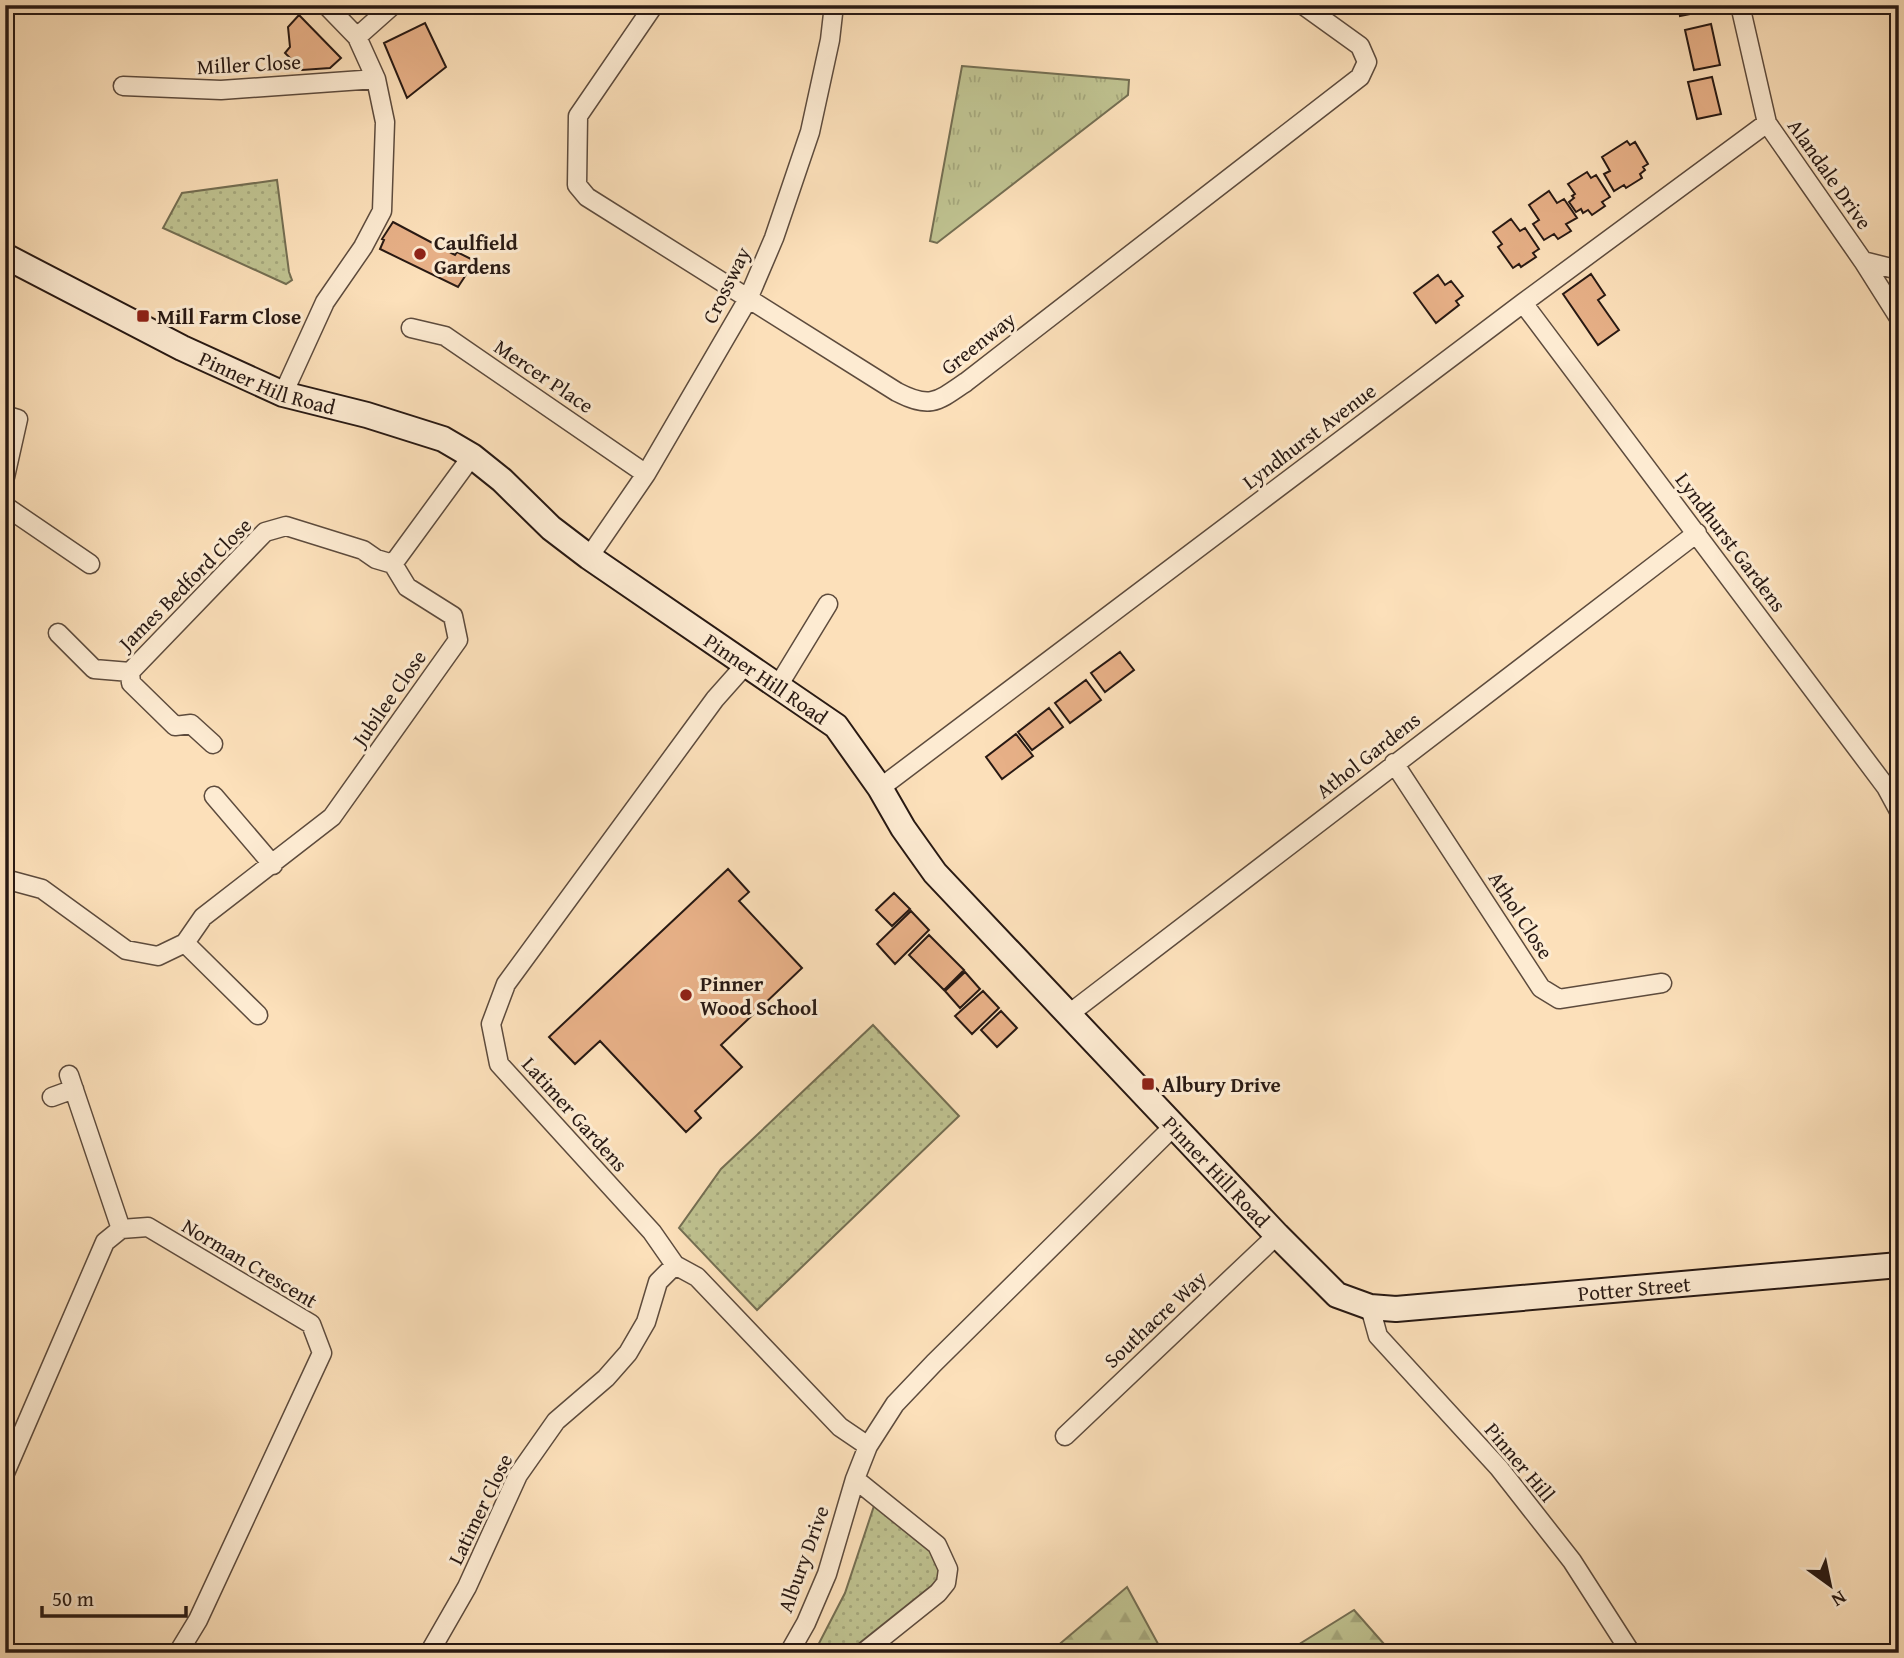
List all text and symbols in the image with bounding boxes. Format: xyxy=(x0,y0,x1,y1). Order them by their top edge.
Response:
street label: Miller Close xyxy=(196,46,302,82)
street label: Alandale Drive xyxy=(1780,112,1880,236)
place label: Caulfield Gardens xyxy=(434,227,518,282)
street label: Crossway xyxy=(694,241,758,329)
marker: Caulfield Gardens xyxy=(412,246,428,262)
place label: Mill Farm Close xyxy=(157,301,301,332)
street label: Greenway xyxy=(934,304,1022,382)
marker: Mill Farm Close xyxy=(135,308,151,324)
street label: Mercer Place xyxy=(488,331,600,421)
street label: Pinner Hill Road xyxy=(194,342,340,422)
street label: Lyndhurst Avenue xyxy=(1236,375,1382,497)
street label: Lyndhurst Gardens xyxy=(1668,466,1794,618)
street label: James Bedford Close xyxy=(109,510,259,660)
street label: Pinner Hill Road xyxy=(698,625,835,732)
street label: Jubilee Close xyxy=(343,643,434,755)
street label: Athol Gardens xyxy=(1309,704,1427,806)
street label: Athol Close xyxy=(1481,865,1561,965)
place label: Pinner Wood School xyxy=(700,968,818,1023)
marker: Pinner Wood School xyxy=(678,987,694,1003)
street label: Latimer Gardens xyxy=(515,1049,635,1179)
place label: Albury Drive xyxy=(1162,1069,1281,1100)
marker: Albury Drive xyxy=(1140,1076,1156,1092)
street label: Pinner Hill Road xyxy=(1156,1108,1278,1235)
street label: Norman Crescent xyxy=(176,1210,324,1316)
street label: Southacre Way xyxy=(1097,1263,1214,1375)
street label: Potter Street xyxy=(1576,1268,1692,1309)
street label: Pinner Hill xyxy=(1477,1415,1563,1509)
street label: Latimer Close xyxy=(440,1448,520,1570)
street label: Albury Drive xyxy=(769,1501,837,1617)
north arrow xyxy=(1796,1550,1866,1620)
scale bar xyxy=(42,1574,186,1618)
text: 50 m xyxy=(52,1583,94,1614)
text: N xyxy=(1826,1584,1852,1615)

